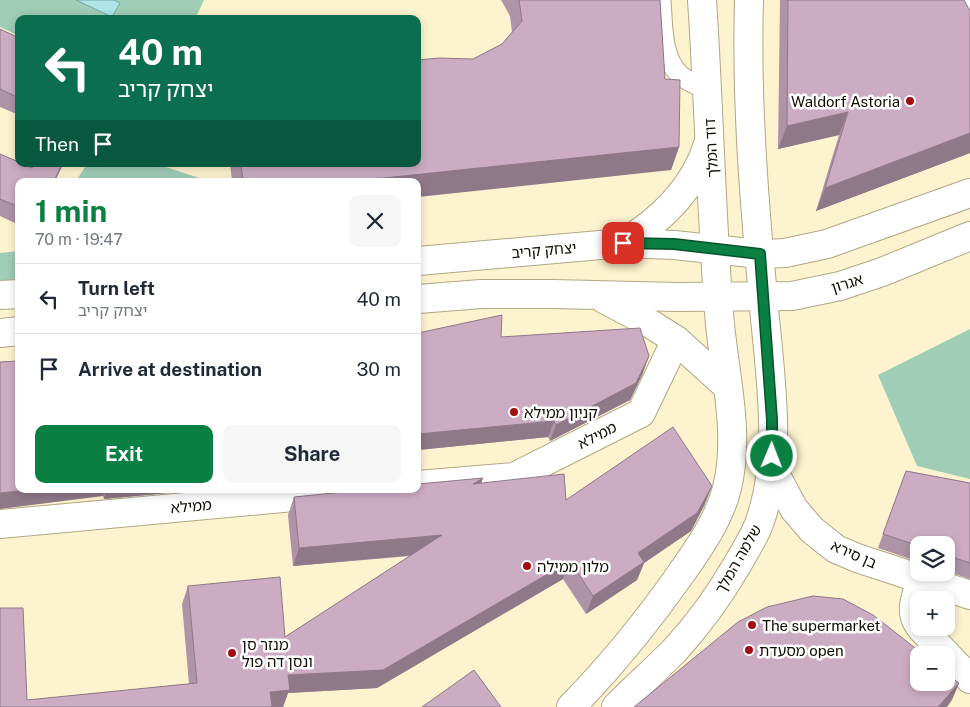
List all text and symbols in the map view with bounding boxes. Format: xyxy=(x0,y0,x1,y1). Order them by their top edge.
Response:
text: 40 m xyxy=(118,32,203,73)
icon: left xyxy=(35,35,100,100)
text: יצחק קריב xyxy=(118,76,213,102)
place label: Waldorf Astoria xyxy=(791,93,900,110)
marker: Waldorf Astoria xyxy=(904,95,916,107)
street label: דוד המלך xyxy=(701,118,721,178)
icon: arrive xyxy=(89,130,117,158)
text: Then xyxy=(35,133,79,155)
text: 1 min xyxy=(35,193,107,229)
button: close xyxy=(349,195,401,247)
pin xyxy=(602,222,644,264)
icon: arrive xyxy=(609,229,637,257)
text: 70 m · 19:47 xyxy=(35,230,123,249)
street label: יצחק קריב xyxy=(511,239,577,261)
street label: אגרון xyxy=(829,270,865,296)
text: Turn left xyxy=(78,277,155,299)
icon: left xyxy=(35,285,63,313)
text: 40 m xyxy=(356,288,401,310)
text: יצחק קריב xyxy=(78,301,147,320)
icon: arrive xyxy=(35,355,63,383)
text: Arrive at destination xyxy=(78,358,262,380)
text: 30 m xyxy=(356,358,401,380)
place label: קניון ממילא xyxy=(524,404,598,421)
marker: קניון ממילא xyxy=(508,406,520,418)
street label: ממילא xyxy=(575,418,619,452)
button: Exit xyxy=(35,425,213,483)
button: Share xyxy=(223,425,401,483)
position arrow xyxy=(745,429,797,481)
street label: ממילא xyxy=(170,496,212,516)
street label: שלמה המלך xyxy=(711,522,765,596)
street label: בן סירא xyxy=(828,536,880,572)
map controls xyxy=(910,536,955,691)
button: layers xyxy=(910,536,955,581)
place label: מלון ממילה xyxy=(537,558,609,575)
marker: מלון ממילה xyxy=(521,560,533,572)
button: + xyxy=(910,591,955,636)
place label: The supermarket xyxy=(762,617,881,634)
marker: The supermarket xyxy=(746,619,758,631)
place label: מנזר סן ונסן דה פול xyxy=(242,636,313,670)
place label: מסעדת open xyxy=(759,642,844,659)
marker: מסעדת open xyxy=(743,644,755,656)
button: − xyxy=(910,646,955,691)
marker: מנזר סן ונסן דה פול xyxy=(226,647,238,659)

